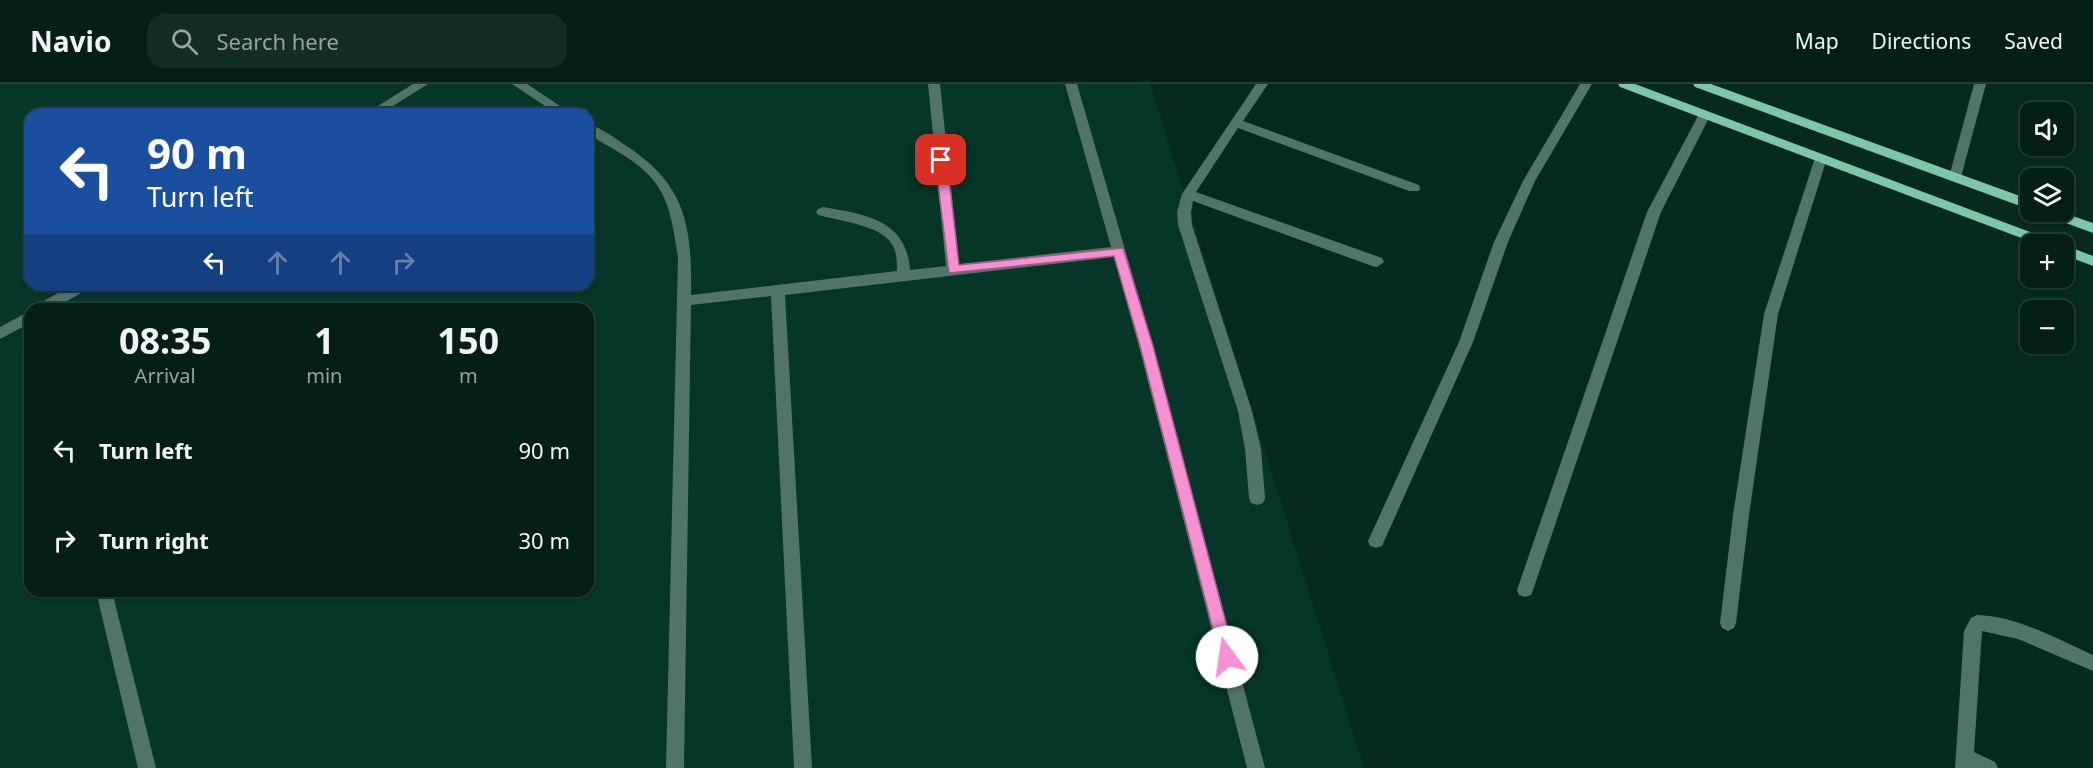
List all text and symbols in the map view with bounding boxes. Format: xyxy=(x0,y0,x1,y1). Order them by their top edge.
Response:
search box xyxy=(147,14,567,68)
text: Navio xyxy=(30,22,111,60)
icon: search xyxy=(168,25,201,58)
text: Search here xyxy=(216,26,339,56)
text: Map xyxy=(1795,27,1839,55)
text: Directions xyxy=(1872,27,1971,55)
text: Saved xyxy=(2004,27,2063,55)
map controls xyxy=(2020,102,2074,354)
button: sound xyxy=(2020,102,2074,156)
text: 90 m xyxy=(147,124,247,181)
icon: left xyxy=(48,132,126,210)
pin xyxy=(915,134,966,185)
icon: arrive xyxy=(924,143,957,176)
button: layers xyxy=(2020,168,2074,222)
text: Turn left xyxy=(147,178,253,215)
button: + xyxy=(2020,234,2074,288)
icon: left xyxy=(198,246,231,279)
icon: ahead xyxy=(261,246,294,279)
icon: ahead xyxy=(324,246,357,279)
icon: right xyxy=(387,246,420,279)
button: − xyxy=(2020,300,2074,354)
text: 08:35 xyxy=(119,316,211,365)
text: 1 xyxy=(314,316,335,365)
text: 150 xyxy=(437,316,499,365)
text: Arrival xyxy=(135,362,196,389)
text: min xyxy=(306,362,342,389)
text: m xyxy=(459,362,478,389)
icon: left xyxy=(48,434,81,467)
text: Turn left xyxy=(99,435,193,465)
text: 90 m xyxy=(519,435,570,465)
icon: right xyxy=(48,524,81,557)
text: Turn right xyxy=(99,525,209,555)
text: 30 m xyxy=(519,525,570,555)
position arrow xyxy=(1195,625,1259,689)

